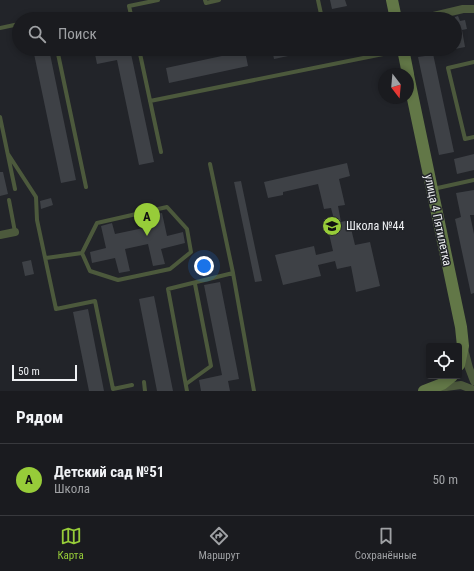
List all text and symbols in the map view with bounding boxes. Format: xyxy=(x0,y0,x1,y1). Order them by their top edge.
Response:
search box xyxy=(12,12,462,56)
icon: search xyxy=(26,23,48,45)
text: Поиск xyxy=(58,25,97,43)
north arrow xyxy=(378,68,414,104)
street label: улица 4 Пятилетка xyxy=(421,173,455,267)
pin: A xyxy=(134,203,160,236)
school or university icon: Школа №44 xyxy=(321,215,343,237)
place label: Школа №44 xyxy=(346,219,405,233)
your location xyxy=(194,256,214,276)
map controls xyxy=(426,343,462,379)
button: locate xyxy=(426,343,462,379)
scale bar xyxy=(12,363,77,382)
text: 50 m xyxy=(18,365,40,378)
text: Рядом xyxy=(16,407,63,427)
text: Детский сад №51 xyxy=(54,463,164,481)
text: A xyxy=(25,472,33,487)
text: 50 m xyxy=(432,472,458,487)
text: Школа xyxy=(54,481,90,496)
tab: Карта xyxy=(57,525,84,562)
tab: Маршрут xyxy=(199,525,240,562)
tab: Сохранённые xyxy=(355,525,417,562)

